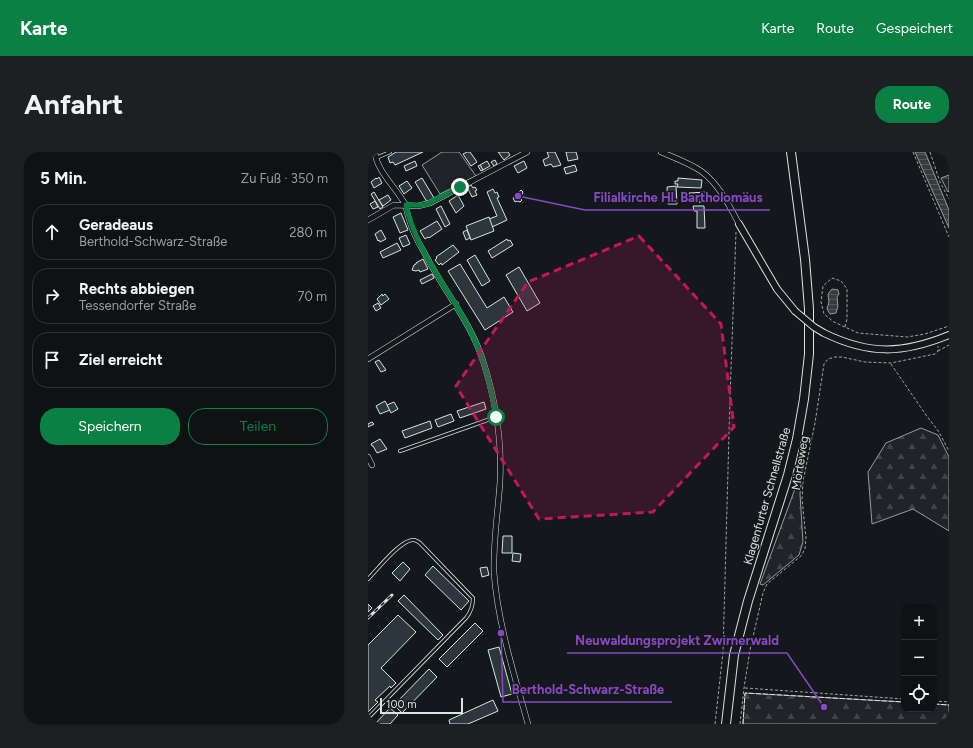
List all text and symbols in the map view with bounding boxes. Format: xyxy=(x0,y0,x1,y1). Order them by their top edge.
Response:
text: Karte xyxy=(20,17,67,40)
text: Karte xyxy=(761,20,794,37)
text: Route xyxy=(816,20,854,37)
text: Gespeichert xyxy=(876,20,953,37)
button: Route xyxy=(875,86,949,123)
text: Anfahrt xyxy=(24,87,123,121)
text: 5 Min. xyxy=(40,168,87,188)
text: Zu Fuß · 350 m xyxy=(241,171,328,186)
route end xyxy=(451,178,469,196)
callout: Filialkirche Hl. Bartholomäus xyxy=(585,185,770,210)
text: Filialkirche Hl. Bartholomäus xyxy=(593,190,763,205)
text: Geradeaus xyxy=(79,216,153,234)
icon: ahead xyxy=(41,221,63,243)
text: 280 m xyxy=(289,225,327,240)
text: Berthold-Schwarz-Straße xyxy=(79,234,227,249)
text: Rechts abbiegen xyxy=(79,280,194,298)
icon: right xyxy=(41,285,63,307)
text: 70 m xyxy=(297,289,327,304)
text: Tessendorfer Straße xyxy=(79,298,196,313)
icon: arrive xyxy=(41,349,63,371)
text: Ziel erreicht xyxy=(79,351,163,369)
button: Speichern xyxy=(40,408,180,445)
button: Teilen xyxy=(188,408,328,445)
route start xyxy=(487,408,505,426)
street label: Klagenfurter Schnellstraße xyxy=(741,425,793,566)
street label: Mörteweg xyxy=(789,435,811,491)
map controls xyxy=(901,604,937,712)
button: + xyxy=(901,604,937,640)
callout: Neuwaldungsprojekt Zwirnerwald xyxy=(567,628,787,653)
text: Neuwaldungsprojekt Zwirnerwald xyxy=(575,633,779,648)
button: − xyxy=(901,640,937,676)
button: locate xyxy=(901,676,937,712)
callout: Berthold-Schwarz-Straße xyxy=(503,677,672,702)
text: Berthold-Schwarz-Straße xyxy=(512,682,664,697)
scale bar xyxy=(380,696,463,715)
text: 100 m xyxy=(386,698,417,711)

